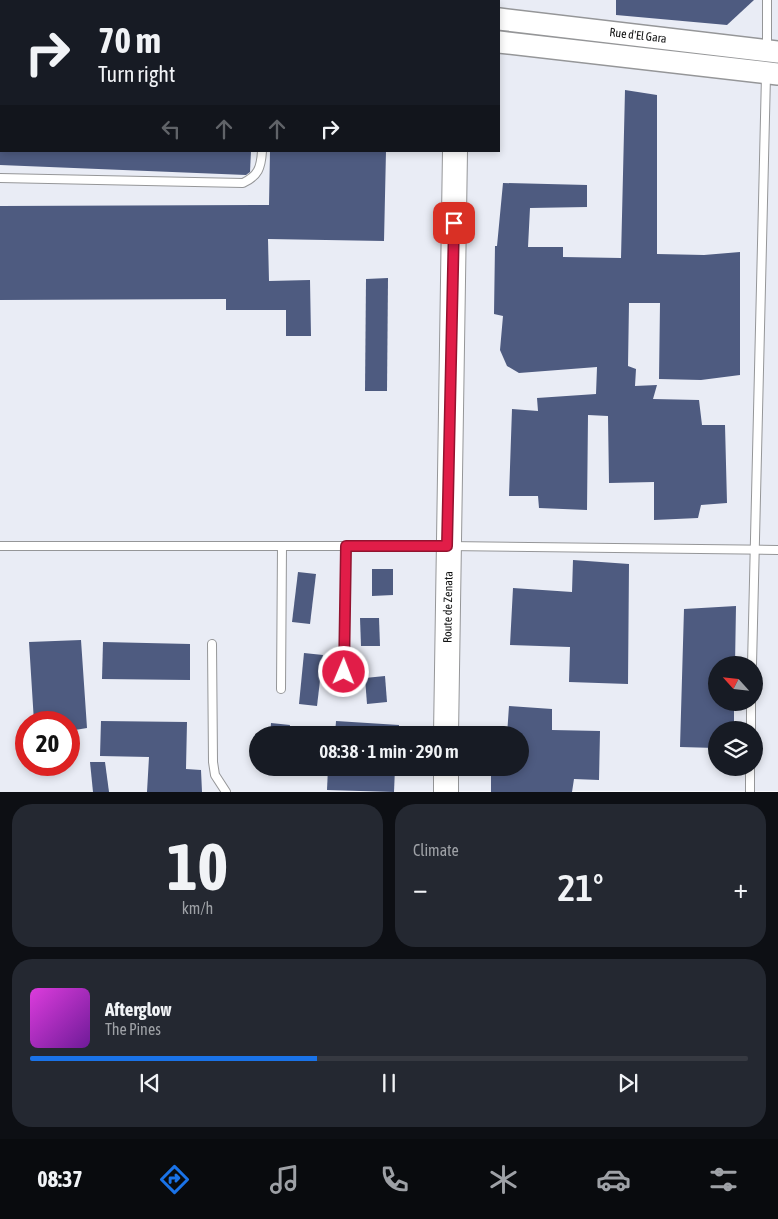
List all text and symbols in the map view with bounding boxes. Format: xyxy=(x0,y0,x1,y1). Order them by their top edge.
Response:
icon: right xyxy=(15,20,80,85)
text: 70 m xyxy=(98,20,161,60)
street label: Rue d'El Gara xyxy=(609,25,667,46)
text: Turn right xyxy=(98,61,175,87)
icon: left xyxy=(157,115,185,143)
icon: ahead xyxy=(210,115,238,143)
icon: ahead xyxy=(263,115,291,143)
icon: right xyxy=(316,115,344,143)
pin xyxy=(433,202,475,244)
icon: arrive xyxy=(440,209,468,237)
street label: Route de Zenata xyxy=(440,571,456,643)
position arrow xyxy=(317,645,369,697)
north arrow xyxy=(708,656,762,711)
map controls xyxy=(708,656,763,776)
speed limit sign: 20 xyxy=(15,711,80,776)
button: layers xyxy=(708,721,763,776)
text: 08:38 · 1 min · 290 m xyxy=(319,740,459,762)
text: 10 xyxy=(167,829,228,904)
text: Climate xyxy=(413,841,459,859)
text: 21° xyxy=(557,866,604,909)
text: − xyxy=(413,872,428,904)
text: + xyxy=(733,872,748,904)
text: km/h xyxy=(182,899,213,917)
text: Afterglow xyxy=(105,998,172,1020)
text: The Pines xyxy=(105,1020,161,1038)
icon: previous xyxy=(136,1069,164,1097)
icon: pause xyxy=(375,1069,403,1097)
icon: next xyxy=(614,1069,642,1097)
icon: directions xyxy=(157,1162,192,1197)
icon: music xyxy=(267,1162,302,1197)
icon: phone xyxy=(377,1162,412,1197)
icon: climate xyxy=(486,1162,521,1197)
icon: car xyxy=(596,1162,631,1197)
icon: filters xyxy=(706,1162,741,1197)
text: 08:37 xyxy=(37,1166,83,1192)

